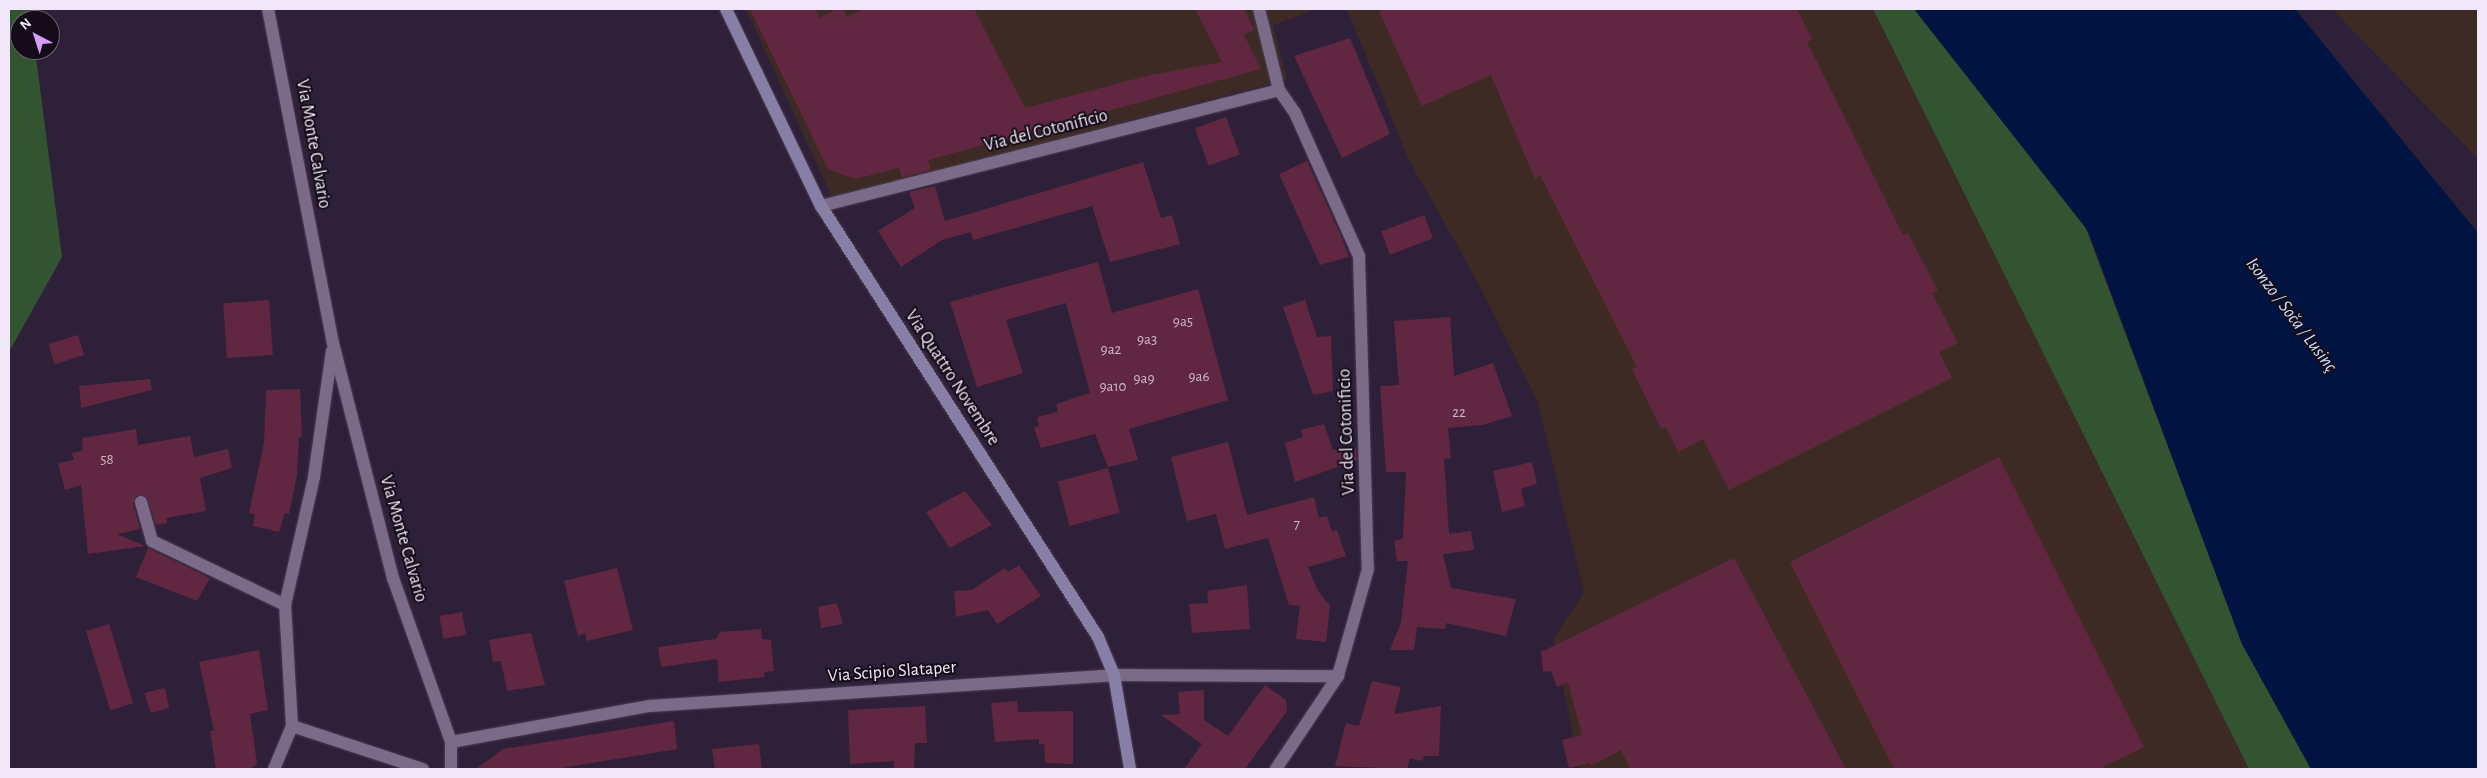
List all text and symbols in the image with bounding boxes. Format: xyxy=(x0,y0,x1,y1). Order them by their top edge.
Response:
north arrow xyxy=(10,10,60,60)
text: N xyxy=(18,16,34,33)
street label: Via Monte Calvario xyxy=(291,78,335,210)
street label: Via del Cotonificio xyxy=(982,105,1110,157)
water label: Isonzo / Soča / Lusinç xyxy=(2241,253,2341,377)
street label: Via Quattro Novembre xyxy=(900,306,1004,450)
house number: 9a5 xyxy=(1173,313,1193,331)
house number: 9a3 xyxy=(1137,331,1157,349)
house number: 9a2 xyxy=(1101,341,1121,359)
house number: 9a6 xyxy=(1188,368,1210,386)
street label: Via del Cotonificio xyxy=(1334,368,1360,496)
house number: 9a9 xyxy=(1133,370,1155,388)
house number: 9a10 xyxy=(1099,378,1127,396)
house number: 22 xyxy=(1452,404,1466,422)
house number: 58 xyxy=(100,451,114,469)
street label: Via Monte Calvario xyxy=(375,473,431,605)
house number: 7 xyxy=(1294,516,1300,534)
street label: Via Scipio Slataper xyxy=(827,657,957,687)

